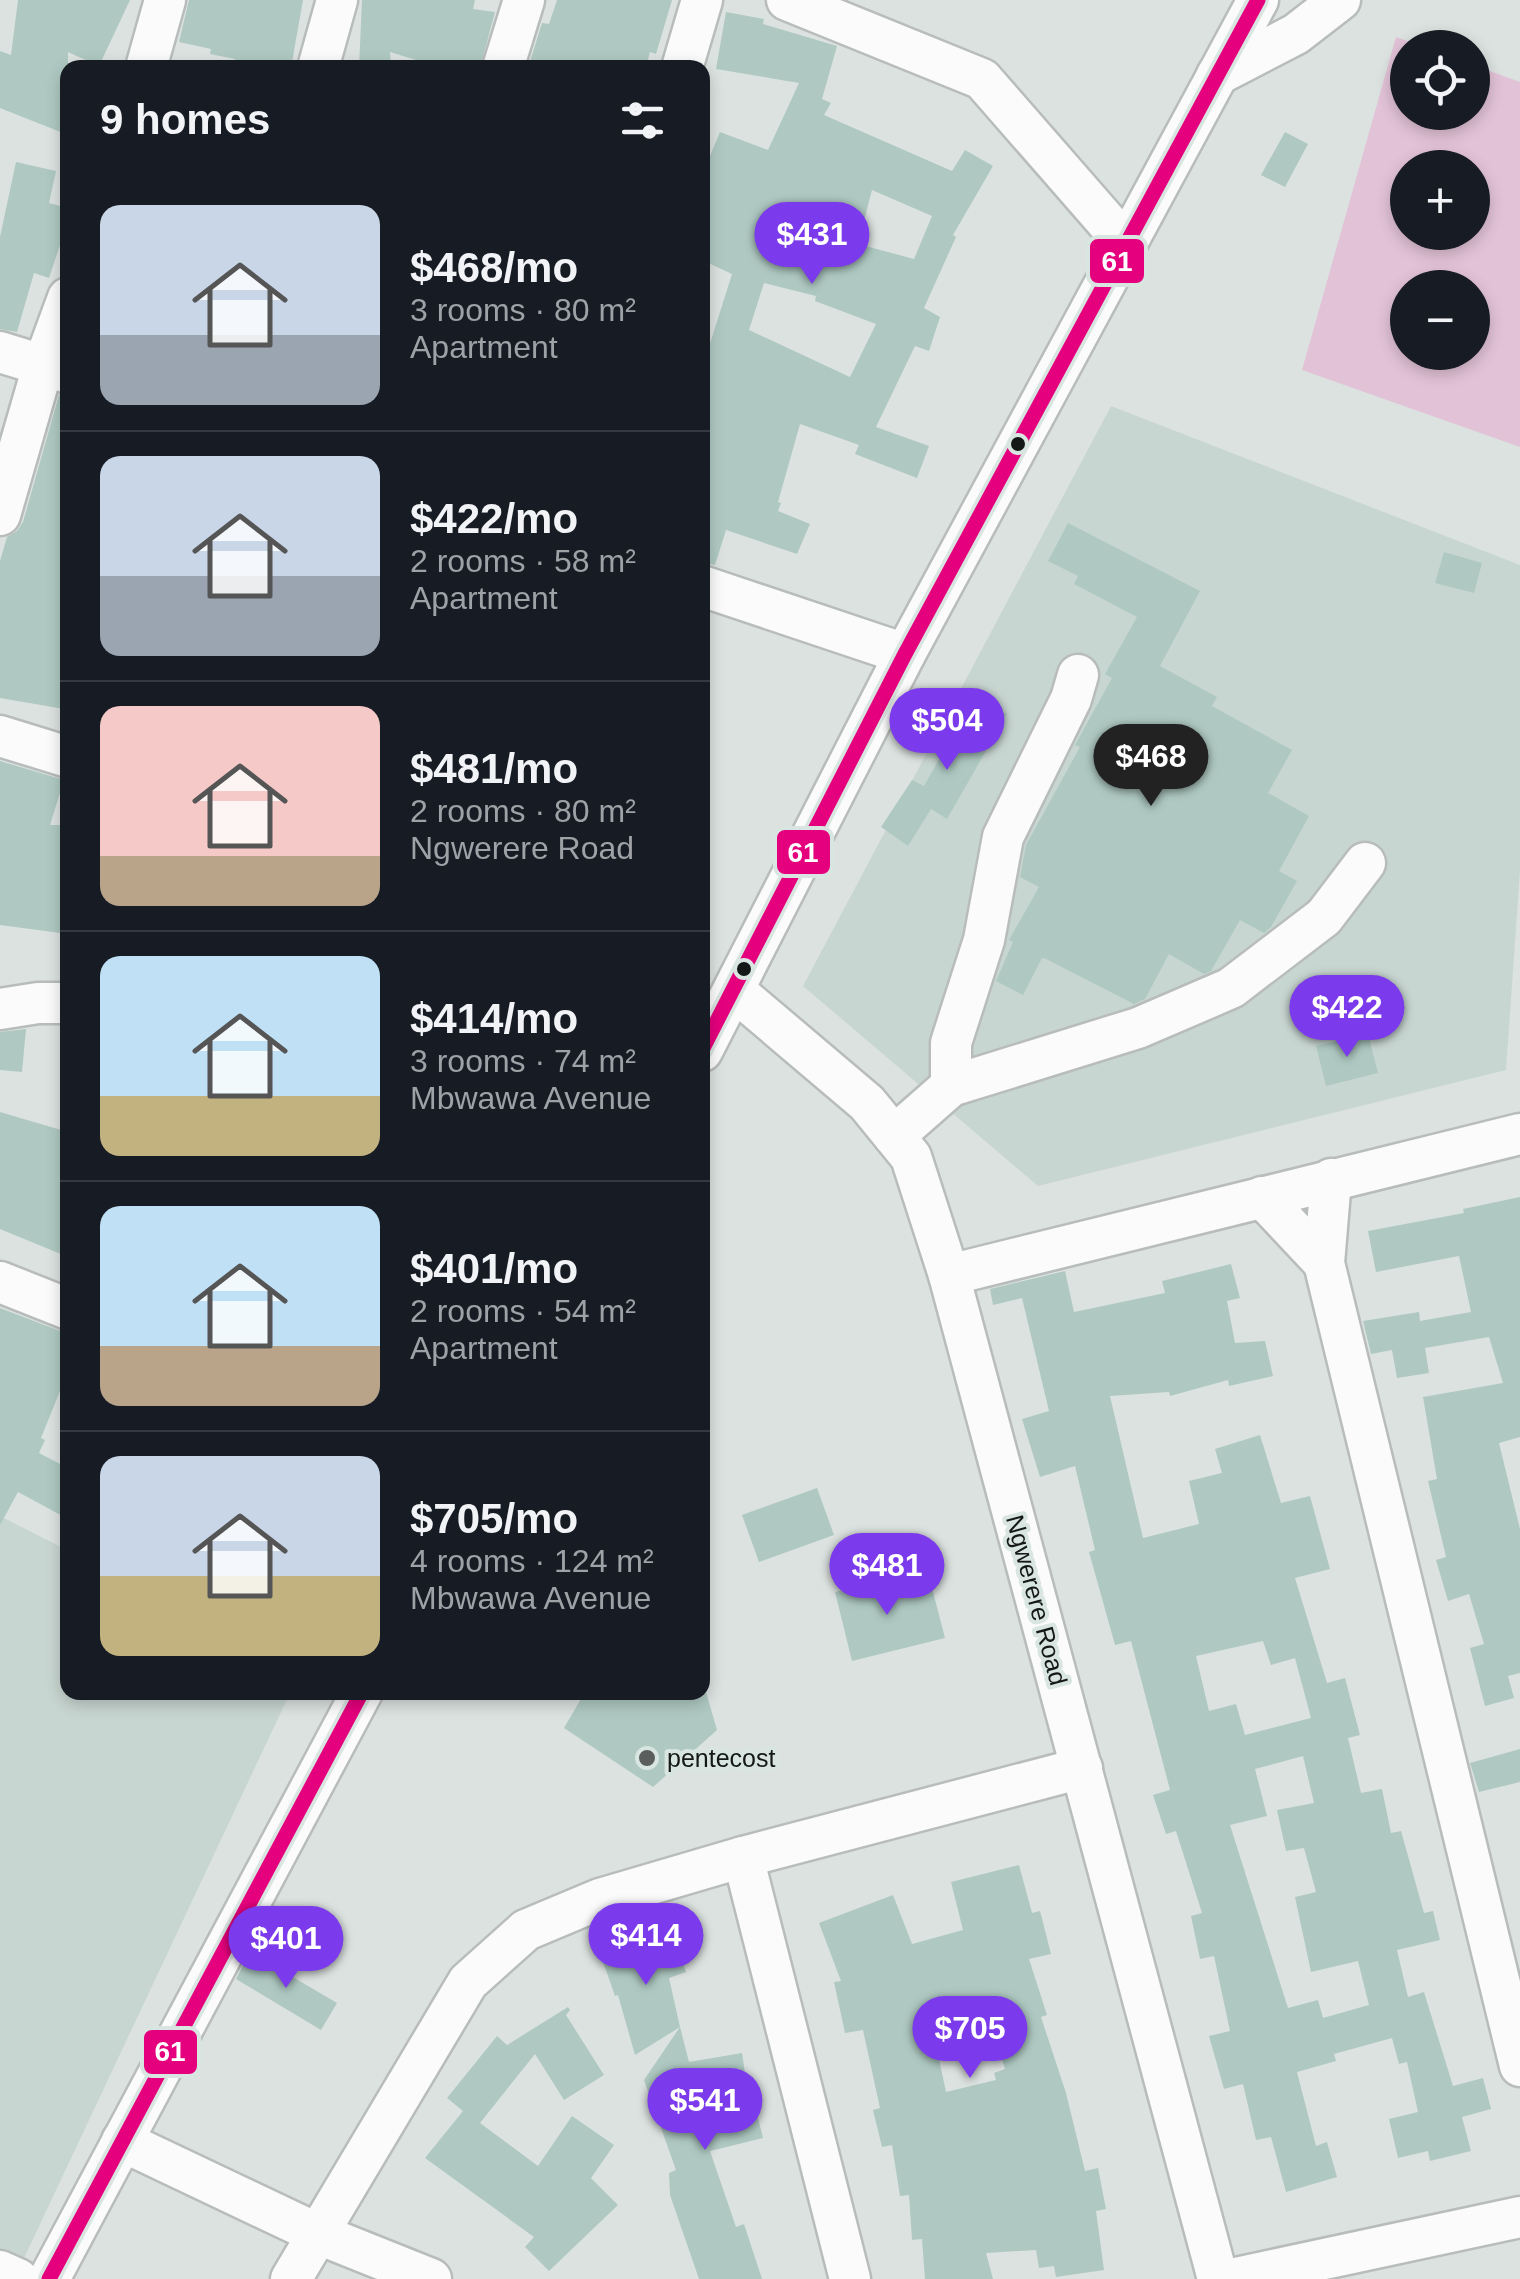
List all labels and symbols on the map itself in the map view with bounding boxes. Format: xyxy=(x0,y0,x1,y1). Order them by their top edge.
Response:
pin: $431 xyxy=(753,202,871,287)
line badge: 61 xyxy=(1088,237,1146,285)
text: 61 xyxy=(1101,246,1133,277)
unlabelled marker xyxy=(1008,434,1028,454)
pin: $504 xyxy=(888,688,1006,773)
pin: $468 xyxy=(1092,724,1210,809)
line badge: 61 xyxy=(775,828,832,876)
text: 61 xyxy=(787,837,819,868)
unlabelled marker xyxy=(734,959,754,979)
pin: $422 xyxy=(1288,975,1406,1060)
street label: Ngwerere Road xyxy=(1001,1512,1073,1688)
pin: $481 xyxy=(828,1533,946,1618)
place label: pentecost xyxy=(667,1744,775,1772)
marker: pentecost xyxy=(636,1747,658,1769)
pin: $414 xyxy=(587,1903,705,1988)
pin: $401 xyxy=(227,1906,345,1991)
pin: $705 xyxy=(911,1996,1029,2081)
line badge: 61 xyxy=(142,2028,199,2076)
text: 61 xyxy=(154,2036,186,2067)
pin: $541 xyxy=(646,2068,764,2153)

